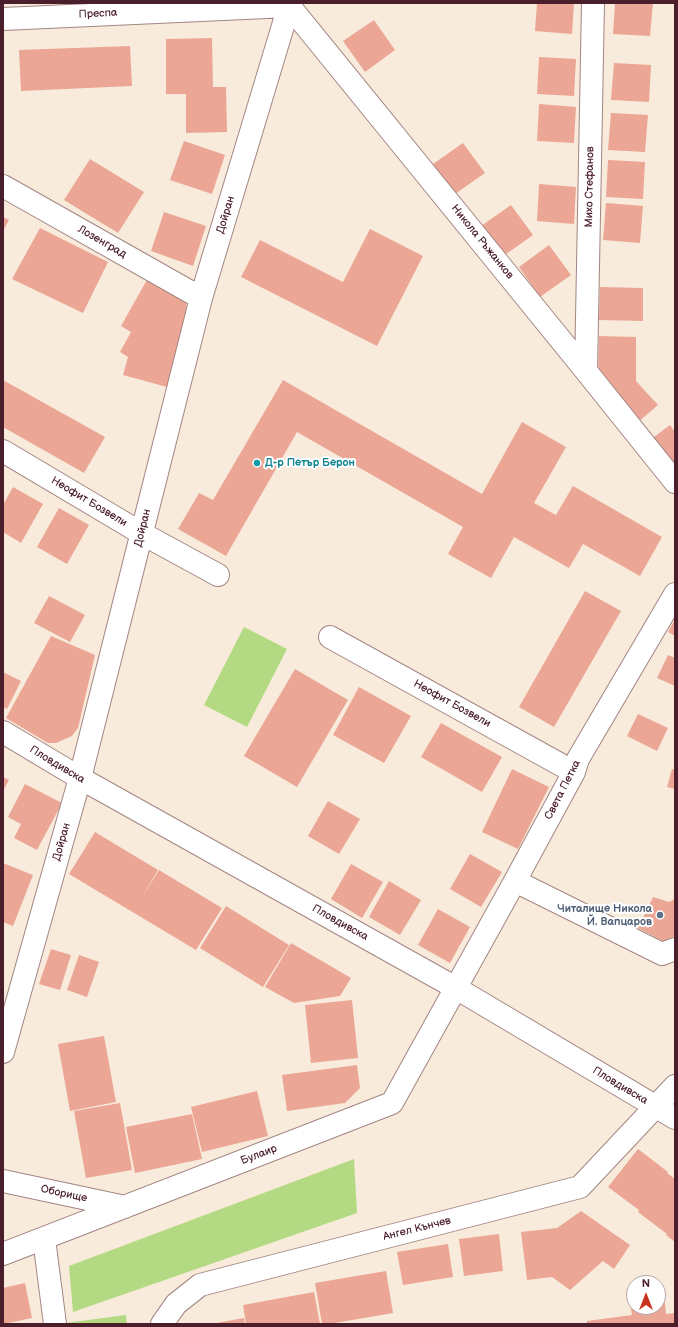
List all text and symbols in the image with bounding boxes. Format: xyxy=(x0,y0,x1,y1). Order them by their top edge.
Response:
street label: Преспа xyxy=(78,6,118,22)
street label: Михо Стефанов xyxy=(583,146,597,228)
street label: Дойран xyxy=(214,195,238,235)
street label: Никола Ръжанков xyxy=(448,202,516,282)
street label: Лозенград xyxy=(75,223,129,261)
place label: Д-р Петър Берон xyxy=(265,456,355,470)
marker: Д-р Петър Берон xyxy=(252,458,262,468)
street label: Неофит Бозвели xyxy=(49,474,129,530)
street label: Дойран xyxy=(132,508,154,548)
street label: Неофит Бозвели xyxy=(411,677,493,731)
street label: Пловдивска xyxy=(27,743,87,787)
street label: Света Петка xyxy=(542,758,584,822)
street label: Дойран xyxy=(50,822,74,862)
street label: Пловдивска xyxy=(310,902,370,944)
place label: Читалище Никола Й. Вапцаров xyxy=(557,902,652,928)
marker: Читалище Никола Й. Вапцаров xyxy=(655,910,665,920)
street label: Пловдивска xyxy=(590,1064,650,1108)
street label: Булаир xyxy=(239,1142,279,1168)
street label: Оборище xyxy=(40,1183,88,1205)
street label: Ангел Кънчев xyxy=(382,1214,452,1244)
north arrow xyxy=(626,1275,666,1315)
text: N xyxy=(642,1277,650,1290)

